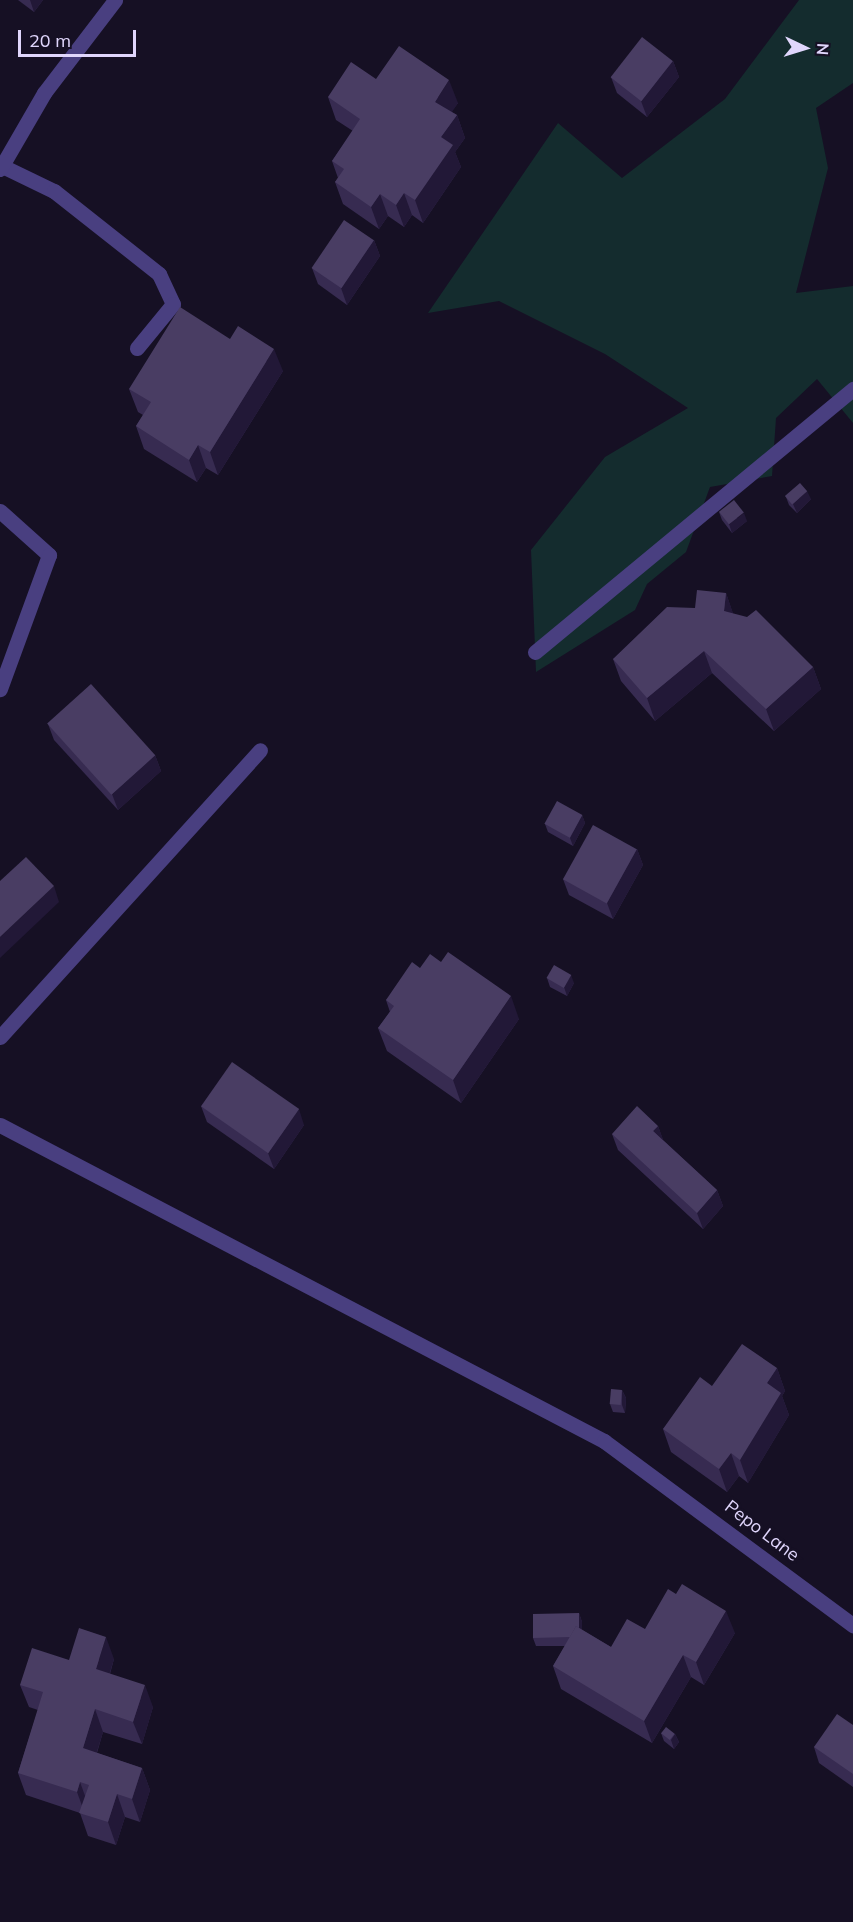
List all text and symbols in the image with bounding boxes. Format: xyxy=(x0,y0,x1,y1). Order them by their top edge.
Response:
scale bar xyxy=(21,18,140,56)
north arrow xyxy=(775,18,835,78)
text: 20 m xyxy=(29,29,71,52)
text: N xyxy=(813,43,833,56)
street label: Pepo Lane xyxy=(720,1496,804,1566)

